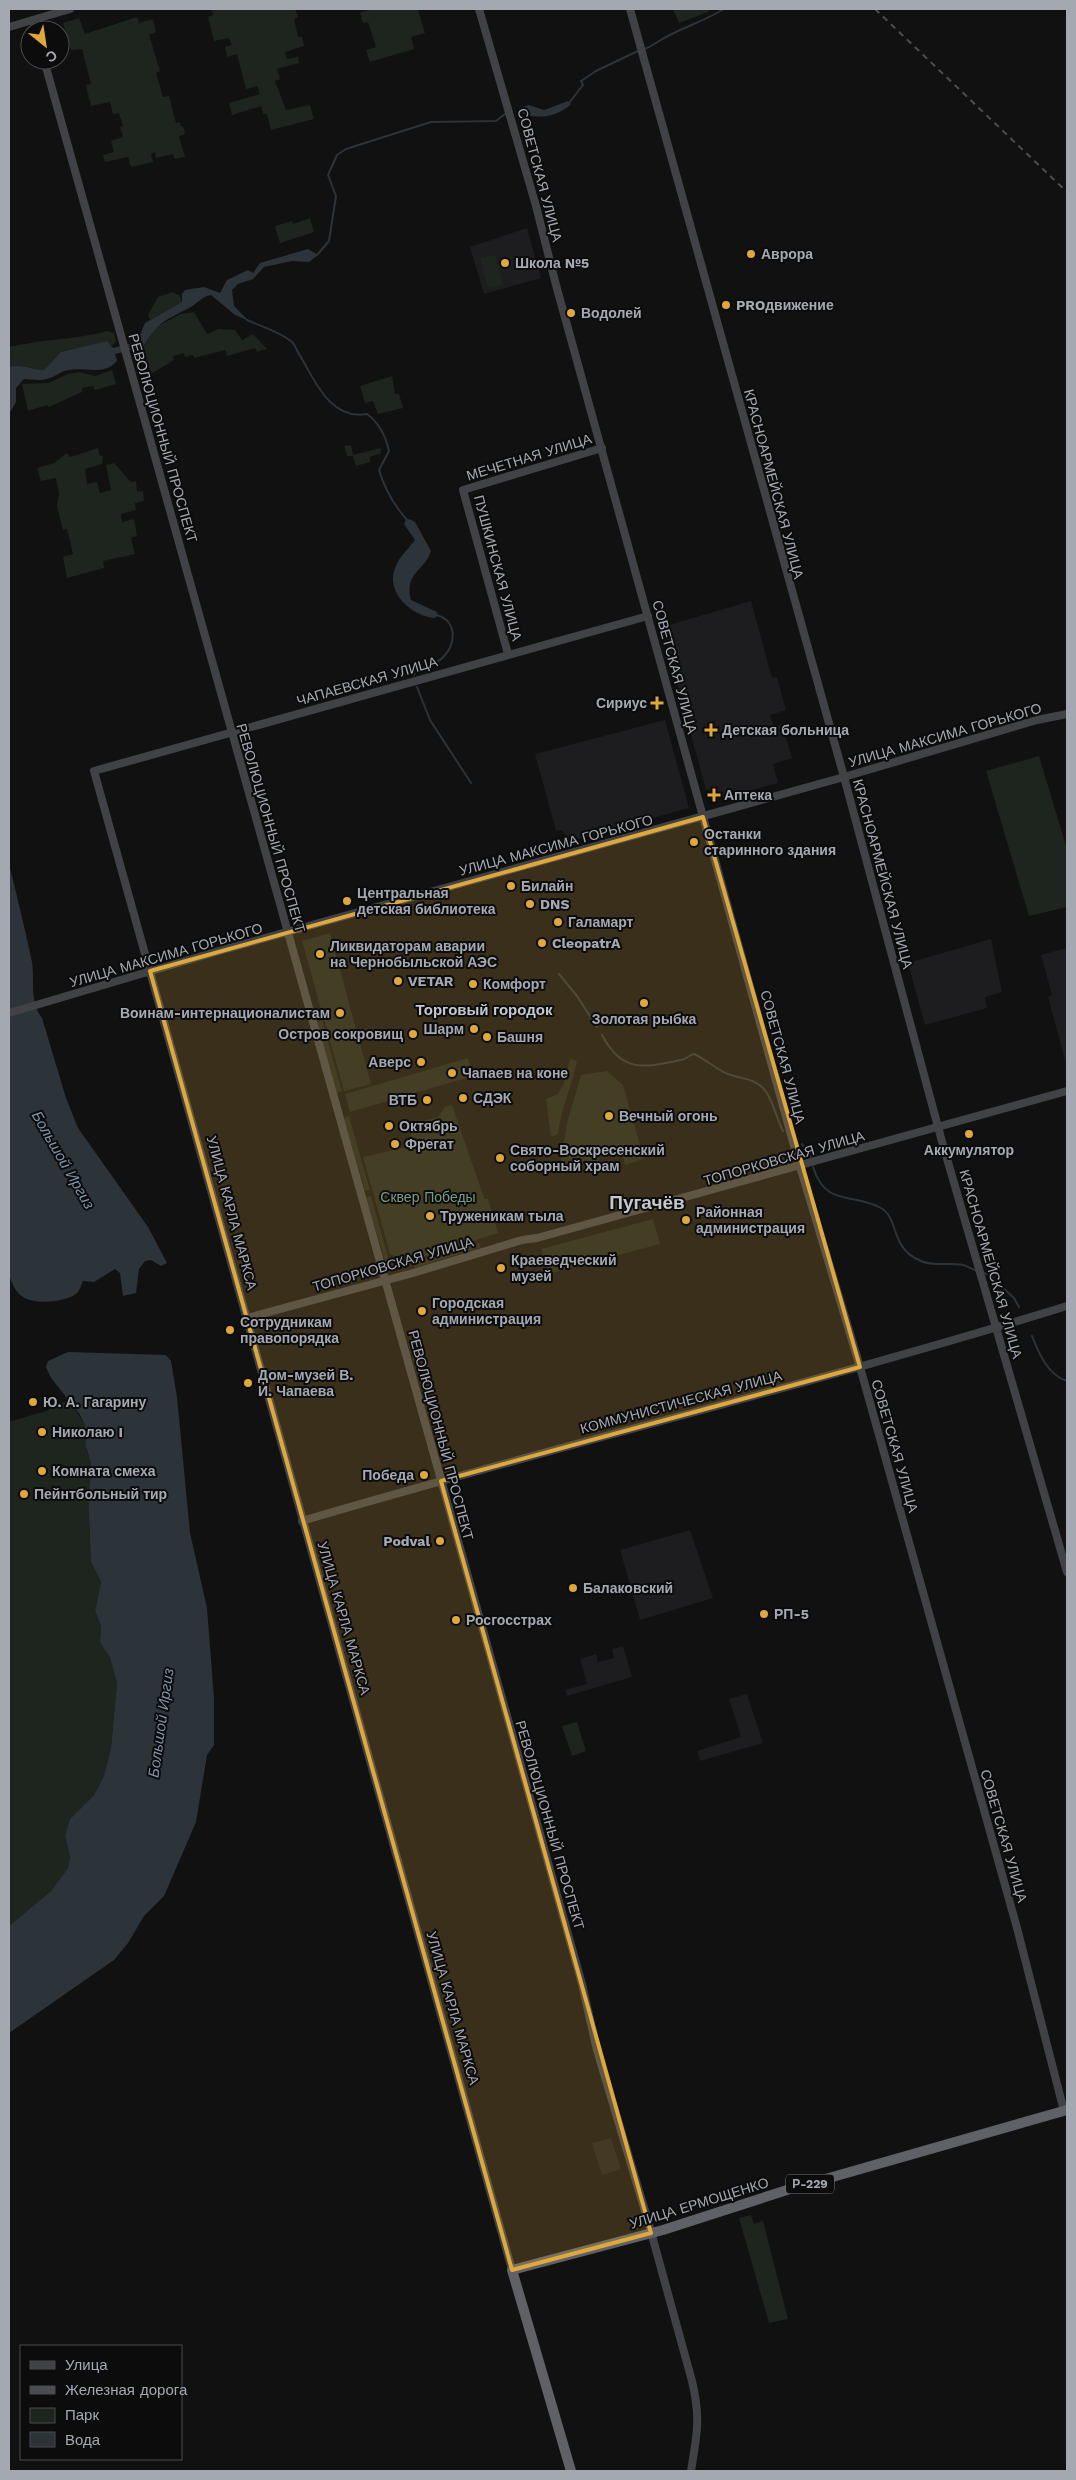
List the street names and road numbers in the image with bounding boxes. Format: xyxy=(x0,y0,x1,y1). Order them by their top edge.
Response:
street label: СОВЕТСКАЯ УЛИЦА xyxy=(514,106,566,244)
street label: РЕВОЛЮЦИОННЫЙ ПРОСПЕКТ xyxy=(125,331,202,545)
street label: КРАСНОАРМЕЙСКАЯ УЛИЦА xyxy=(741,387,808,581)
street label: МЕЧЕТНАЯ УЛИЦА xyxy=(465,430,594,484)
street label: ПУШКИНСКАЯ УЛИЦА xyxy=(471,493,525,643)
street label: СОВЕТСКАЯ УЛИЦА xyxy=(649,598,701,736)
street label: ЧАПАЕВСКАЯ УЛИЦА xyxy=(295,653,440,709)
street label: УЛИЦА МАКСИМА ГОРЬКОГО xyxy=(847,700,1043,770)
street label: РЕВОЛЮЦИОННЫЙ ПРОСПЕКТ xyxy=(233,721,310,935)
street label: КРАСНОАРМЕЙСКАЯ УЛИЦА xyxy=(850,777,917,971)
street label: УЛИЦА МАКСИМА ГОРЬКОГО xyxy=(457,811,655,879)
street label: УЛИЦА МАКСИМА ГОРЬКОГО xyxy=(68,920,264,990)
street label: СОВЕТСКАЯ УЛИЦА xyxy=(757,988,809,1126)
street label: ТОПОРКОВСКАЯ УЛИЦА xyxy=(702,1127,867,1189)
street label: УЛИЦА КАРЛА МАРКСА xyxy=(204,1134,260,1292)
street label: КРАСНОАРМЕЙСКАЯ УЛИЦА xyxy=(956,1167,1027,1361)
street label: ТОПОРКОВСКАЯ УЛИЦА xyxy=(311,1233,476,1295)
street label: РЕВОЛЮЦИОННЫЙ ПРОСПЕКТ xyxy=(405,1328,478,1542)
street label: КОММУНИСТИЧЕСКАЯ УЛИЦА xyxy=(578,1367,784,1437)
street label: СОВЕТСКАЯ УЛИЦА xyxy=(868,1378,922,1515)
street label: УЛИЦА КАРЛА МАРКСА xyxy=(314,1539,374,1697)
street label: РЕВОЛЮЦИОННЫЙ ПРОСПЕКТ xyxy=(512,1718,589,1932)
street label: СОВЕТСКАЯ УЛИЦА xyxy=(977,1768,1031,1905)
street label: УЛИЦА КАРЛА МАРКСА xyxy=(423,1929,483,2087)
street label: УЛИЦА ЕРМОЩЕНКО xyxy=(627,2174,771,2232)
road number: Р-229 xyxy=(786,2174,834,2194)

